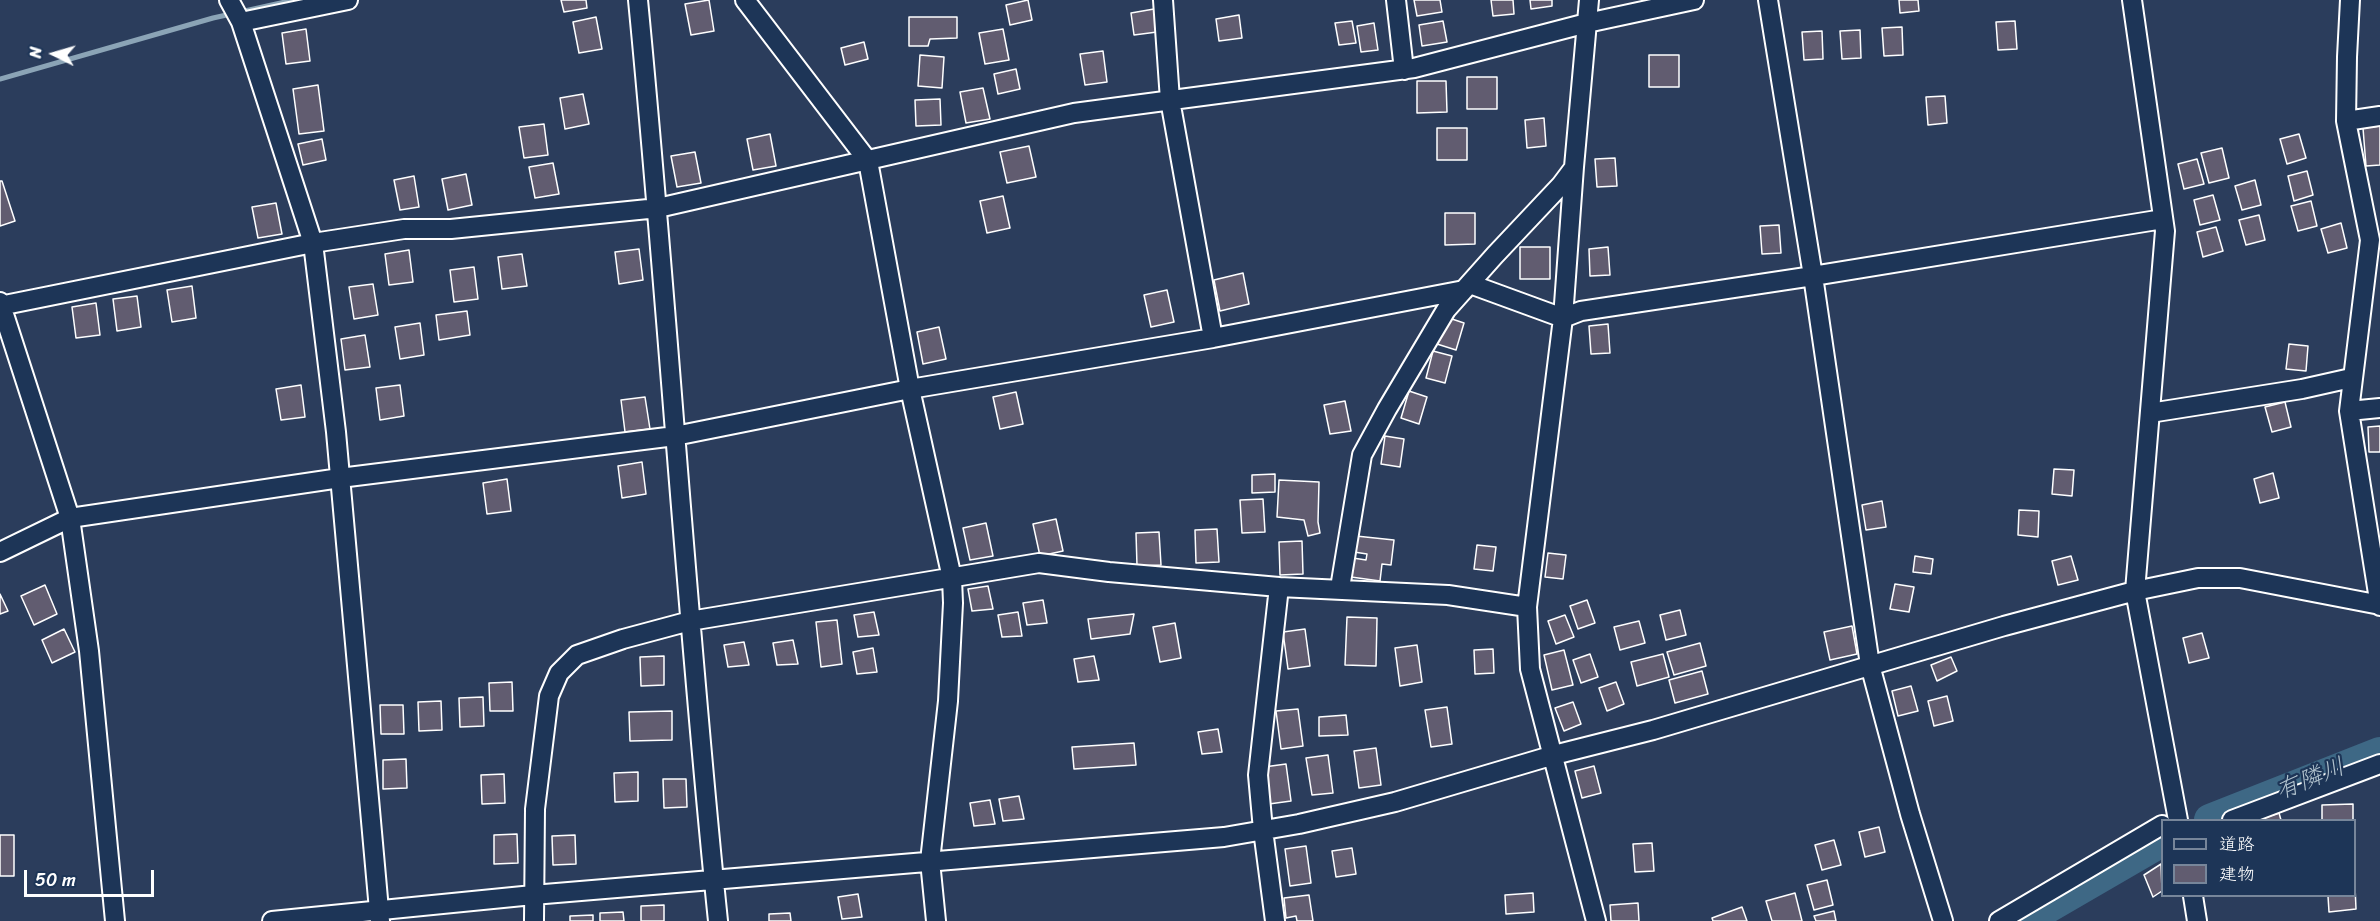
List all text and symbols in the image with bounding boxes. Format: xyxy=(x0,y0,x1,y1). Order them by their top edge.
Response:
north arrow xyxy=(24,24,84,84)
text: N xyxy=(21,46,50,59)
water label: 有隣川 xyxy=(2272,753,2350,807)
legend xyxy=(2161,819,2356,897)
text: 道路 xyxy=(2219,828,2255,860)
scale bar xyxy=(27,858,158,896)
text: 建物 xyxy=(2219,858,2255,890)
text: 50 m xyxy=(35,864,76,896)

